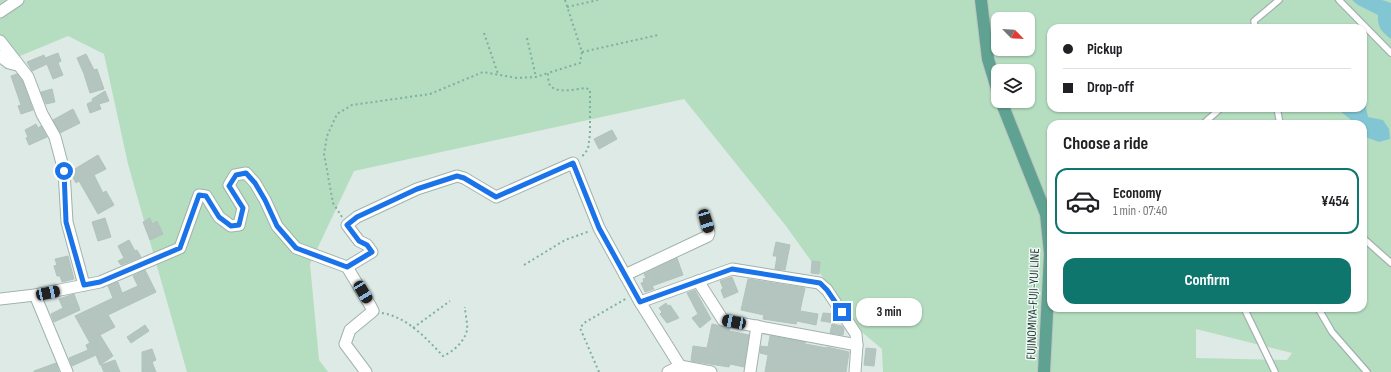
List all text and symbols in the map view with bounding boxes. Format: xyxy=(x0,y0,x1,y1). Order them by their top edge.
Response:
north arrow xyxy=(991,12,1035,56)
map controls xyxy=(991,12,1035,108)
text: Pickup xyxy=(1087,40,1123,59)
button: layers xyxy=(991,64,1035,108)
text: Drop-off xyxy=(1087,78,1134,97)
text: Choose a ride xyxy=(1063,133,1148,154)
route start xyxy=(55,162,73,180)
icon: car xyxy=(1065,183,1101,219)
text: Economy xyxy=(1113,184,1162,203)
text: ¥454 xyxy=(1321,192,1349,211)
text: 1 min · 07:40 xyxy=(1113,203,1167,219)
car xyxy=(697,208,715,234)
street label: FUJINOMIYA-FUJI-YUI LINE xyxy=(1023,248,1043,360)
button: Confirm xyxy=(1063,258,1351,304)
car xyxy=(352,279,374,305)
car xyxy=(35,285,61,301)
callout: 3 min xyxy=(856,298,922,326)
route end xyxy=(833,303,851,321)
text: 3 min xyxy=(877,304,901,320)
car xyxy=(721,314,747,330)

